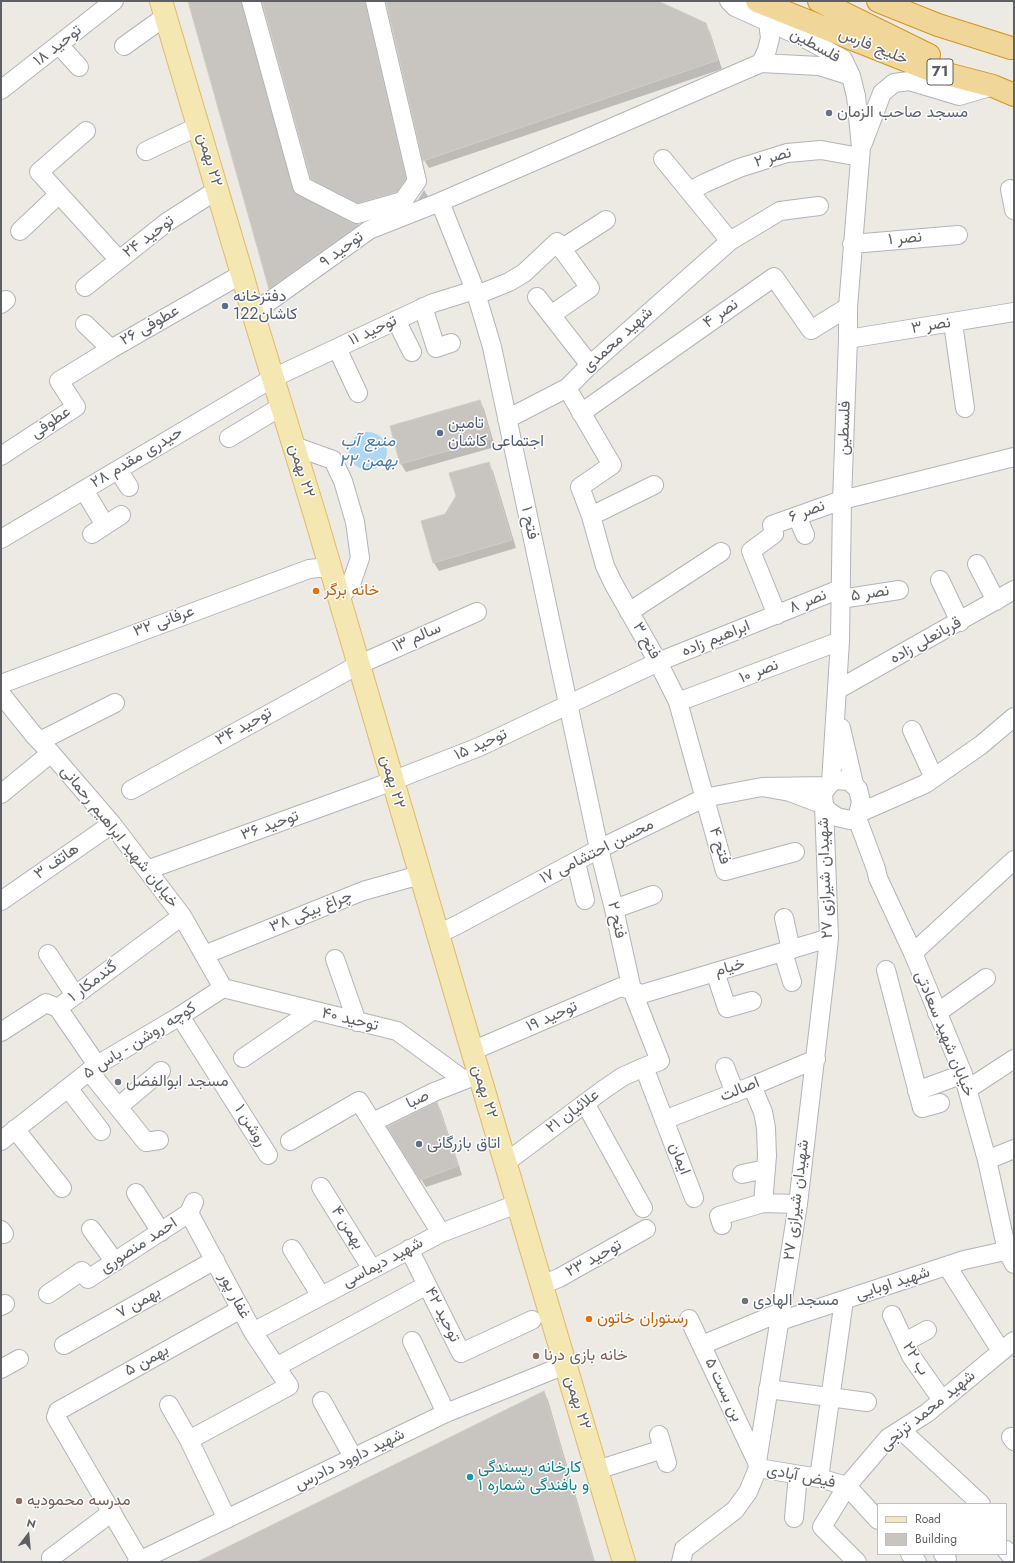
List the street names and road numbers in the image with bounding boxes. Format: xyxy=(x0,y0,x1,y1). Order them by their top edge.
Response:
street label: توحید ۱۸ xyxy=(30,21,86,71)
street label: فلسطین xyxy=(786,24,844,68)
street label: خلیج فارس xyxy=(836,24,910,70)
road number: 71 xyxy=(927,59,953,85)
street label: ٢٢ بهمن xyxy=(192,131,226,189)
street label: نصر ۲ xyxy=(752,144,794,172)
street label: توحید ۲۴ xyxy=(120,211,178,263)
street label: توحید ۹ xyxy=(316,228,368,272)
street label: نصر ۱ xyxy=(887,228,923,250)
street label: نصر ۴ xyxy=(700,295,742,333)
street label: عطوفی ۲۶ xyxy=(117,301,183,351)
street label: شهید محمدی xyxy=(579,303,657,377)
street label: توحید ۱۱ xyxy=(346,312,400,350)
street label: نصر ۳ xyxy=(910,313,952,339)
street label: فلسطین xyxy=(834,400,856,456)
street label: عطوفی xyxy=(27,403,75,443)
street label: حیدری مقدم ۲۸ xyxy=(88,423,186,493)
street label: ٢٢ بهمن xyxy=(284,442,318,500)
street label: نصر ۶ xyxy=(786,497,828,527)
street label: فتح ۱ xyxy=(516,505,542,541)
street label: نصر ۵ xyxy=(849,581,891,607)
street label: نصر ۸ xyxy=(786,586,830,618)
street label: عرفانی ۳۲ xyxy=(131,602,197,642)
street label: قربانعلی زاده xyxy=(887,613,965,669)
street label: ابراهیم زاده xyxy=(679,617,753,661)
street label: سالم ۱۳ xyxy=(390,619,444,657)
street label: فتح ۳ xyxy=(628,619,664,663)
street label: نصر ۱۰ xyxy=(737,656,781,688)
street label: توحید ۳۴ xyxy=(212,704,276,750)
street label: توحید ۱۵ xyxy=(452,725,510,765)
street label: ٢٢ بهمن xyxy=(375,753,409,811)
street label: خیابان شهید ابراهیم رحمانی xyxy=(56,762,182,912)
street label: توحید ۳۶ xyxy=(238,807,302,845)
street label: محسن احتشامی ۱۷ xyxy=(537,815,657,889)
street label: شهیدان شیرازی ۲۷ xyxy=(814,817,838,939)
street label: فتح ۴ xyxy=(704,825,734,867)
street label: هاتف ۳ xyxy=(31,840,83,884)
street label: چراغ بیکی ۳۸ xyxy=(267,887,355,937)
street label: فتح ۲ xyxy=(602,900,630,940)
street label: خیام xyxy=(713,955,747,981)
street label: گندمکار ۱ xyxy=(65,957,121,1007)
street label: خیابان شهید سعادتی xyxy=(910,968,978,1100)
street label: توحید ۱۹ xyxy=(523,997,581,1037)
street label: کوچه روشن - یاس ۵ xyxy=(80,998,200,1084)
street label: توحید ۴۰ xyxy=(320,1004,380,1036)
street label: ٢٢ بهمن xyxy=(467,1063,501,1121)
street label: اصالت xyxy=(718,1073,762,1107)
street label: صبا xyxy=(403,1086,433,1114)
street label: علائیان ۲۱ xyxy=(543,1086,603,1138)
street label: روشن ۱ xyxy=(230,1101,270,1151)
street label: شهیدان شیرازی ۲۷ xyxy=(780,1139,814,1261)
street label: ایمان xyxy=(664,1140,694,1178)
street label: بهمن ۴ xyxy=(326,1203,368,1253)
street label: احمد منصوری xyxy=(97,1214,181,1278)
street label: شهید دیماسی xyxy=(339,1234,427,1292)
street label: توحید ۲۳ xyxy=(563,1236,625,1282)
street label: شهید اوبایی xyxy=(853,1263,933,1305)
street label: غفار پور xyxy=(214,1270,254,1322)
street label: بهمن ۷ xyxy=(114,1283,164,1323)
street label: توحید ۴۲ xyxy=(420,1284,464,1346)
street label: ب ۲۲ xyxy=(898,1339,932,1379)
street label: بهمن ۵ xyxy=(122,1341,172,1381)
street label: بن بست ۵ xyxy=(700,1355,746,1425)
street label: شهید محمد ترنجی xyxy=(876,1367,980,1455)
street label: ٢٢ بهمن xyxy=(560,1374,594,1432)
street label: شهید داوود دادرس xyxy=(292,1425,408,1495)
street label: فیض آبادی xyxy=(765,1461,837,1493)

